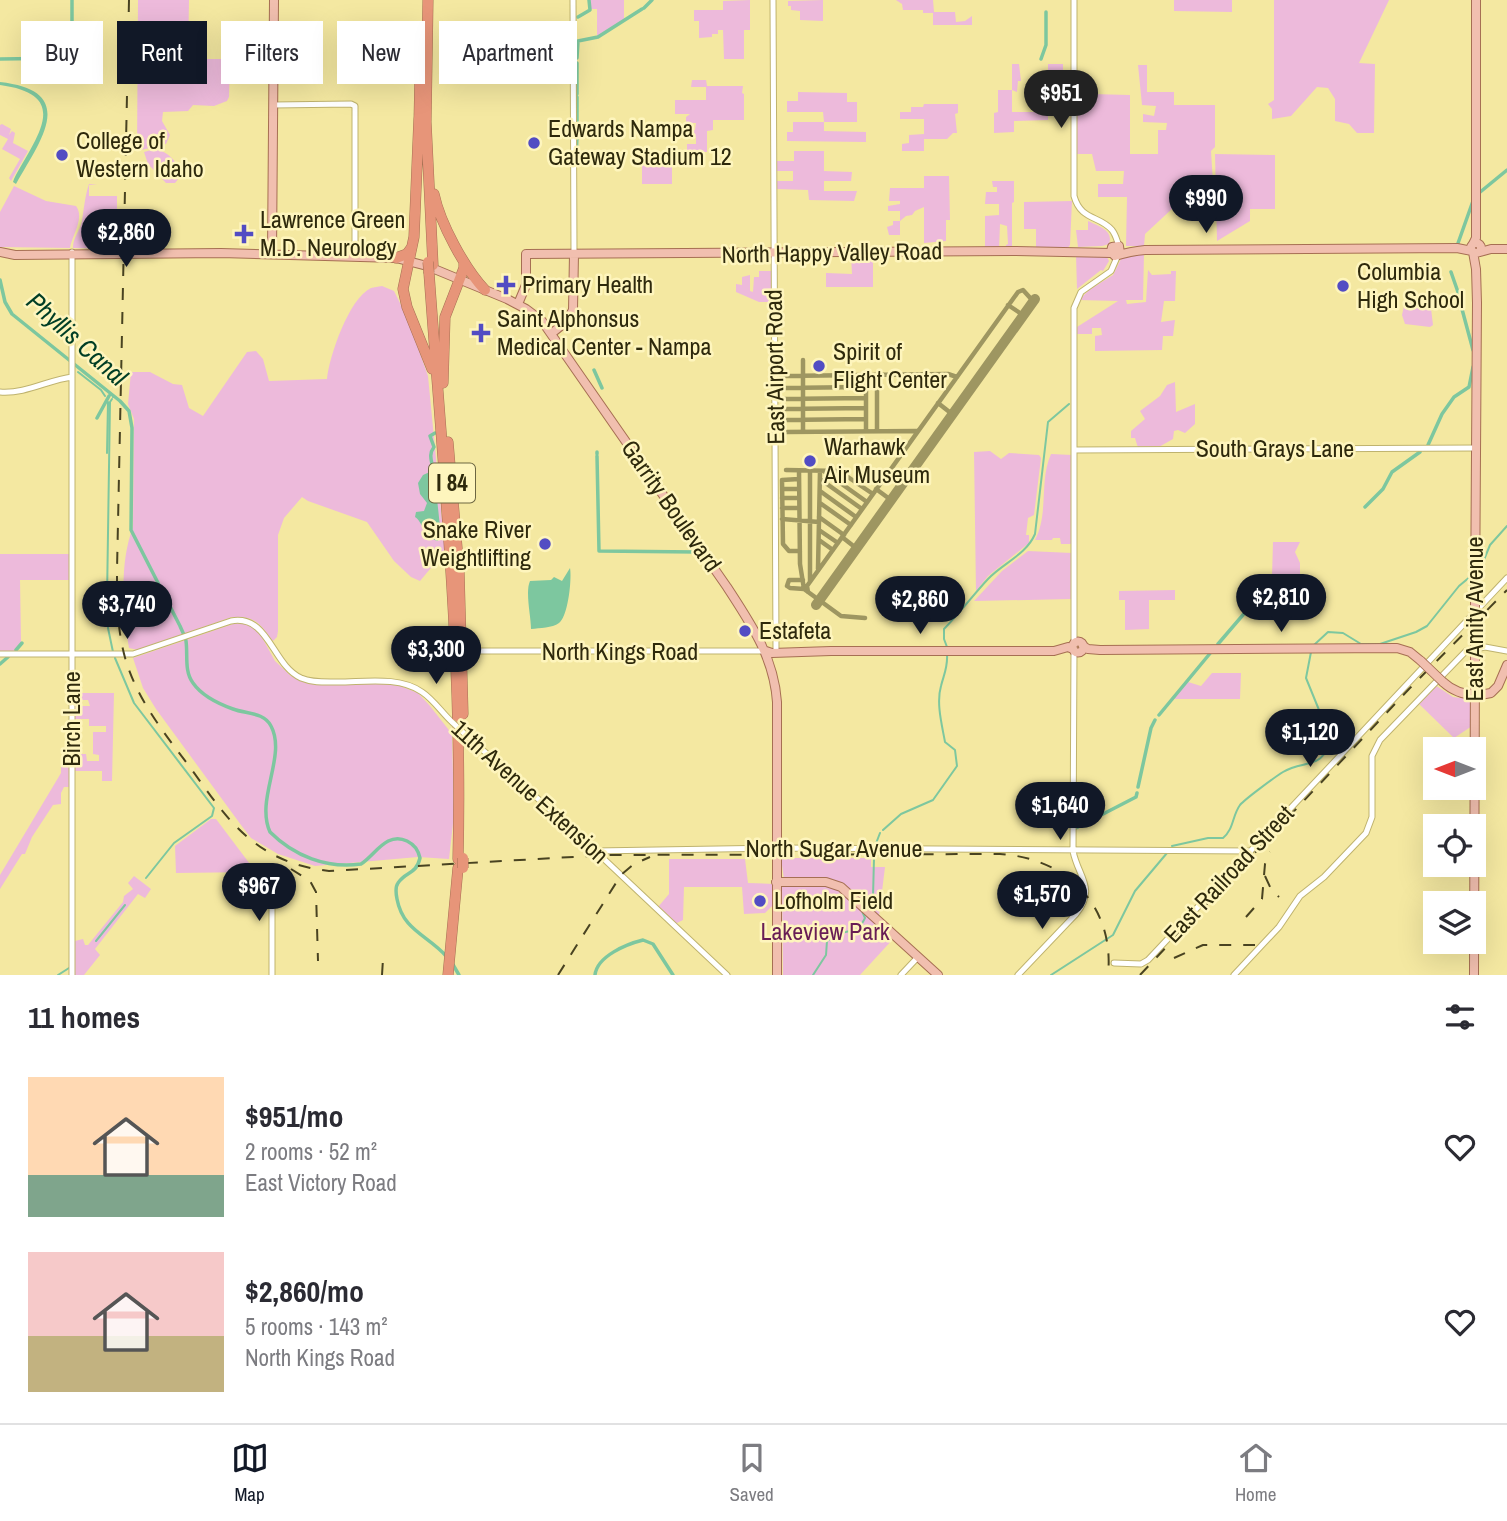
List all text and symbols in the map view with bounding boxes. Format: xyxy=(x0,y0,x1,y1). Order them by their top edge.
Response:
chip: Buy xyxy=(21,21,103,84)
chip: Rent xyxy=(117,21,207,84)
chip: Filters xyxy=(221,21,323,84)
chip: New xyxy=(337,21,425,84)
chip: Apartment xyxy=(439,21,577,84)
pin: $951 xyxy=(1020,71,1102,130)
text: $951 xyxy=(1040,77,1082,108)
place label: Edwards Nampa Gateway Stadium 12 xyxy=(548,112,732,172)
place label: College of Western Idaho xyxy=(76,124,204,184)
marker: Edwards Nampa Gateway Stadium 12 xyxy=(526,135,542,151)
marker: College of Western Idaho xyxy=(54,147,70,163)
pin: $990 xyxy=(1165,176,1247,235)
text: $990 xyxy=(1185,182,1227,213)
place label: Lawrence Green M.D. Neurology xyxy=(260,203,406,263)
pin: $2,860 xyxy=(69,210,183,269)
text: $2,860 xyxy=(97,216,155,247)
marker: Lawrence Green M.D. Neurology xyxy=(234,224,254,244)
street label: North Happy Valley Road xyxy=(721,234,943,270)
place label: Columbia High School xyxy=(1357,255,1464,315)
place label: Primary Health xyxy=(522,268,653,300)
marker: Primary Health xyxy=(496,275,516,295)
marker: Columbia High School xyxy=(1335,278,1351,294)
water label: Phyllis Canal xyxy=(19,284,136,394)
street label: East Airport Road xyxy=(757,289,791,445)
place label: Saint Alphonsus Medical Center - Nampa xyxy=(497,302,711,362)
marker: Saint Alphonsus Medical Center - Nampa xyxy=(471,323,491,343)
place label: Spirit of Flight Center xyxy=(833,335,947,395)
marker: Spirit of Flight Center xyxy=(811,358,827,374)
place label: Warhawk Air Museum xyxy=(823,430,930,490)
street label: South Grays Lane xyxy=(1196,432,1354,464)
street label: Garrity Boulevard xyxy=(614,433,729,578)
marker: Warhawk Air Museum xyxy=(802,453,818,469)
road number: I 84 xyxy=(429,463,475,503)
place label: Snake River Weightlifting xyxy=(421,513,531,573)
marker: Snake River Weightlifting xyxy=(537,536,553,552)
street label: East Amity Avenue xyxy=(1458,537,1490,701)
pin: $2,810 xyxy=(1224,574,1338,634)
pin: $2,860 xyxy=(863,576,977,636)
text: $2,810 xyxy=(1252,581,1310,612)
pin: $3,740 xyxy=(70,582,184,641)
text: $2,860 xyxy=(891,583,949,614)
text: $3,740 xyxy=(98,588,156,619)
place label: Estafeta xyxy=(759,614,831,646)
marker: Estafeta xyxy=(737,623,753,639)
pin: $3,300 xyxy=(379,626,493,686)
text: $3,300 xyxy=(407,633,465,664)
street label: North Kings Road xyxy=(542,635,698,667)
street label: Birch Lane xyxy=(55,671,87,767)
pin: $1,120 xyxy=(1253,710,1367,769)
street label: 11th Avenue Extension xyxy=(445,712,616,870)
text: $1,120 xyxy=(1281,716,1339,747)
north arrow xyxy=(1423,737,1486,800)
map controls xyxy=(1423,737,1486,954)
pin: $1,640 xyxy=(1003,782,1117,842)
text: $1,640 xyxy=(1031,789,1089,820)
street label: East Railroad Street xyxy=(1156,797,1301,949)
button: locate xyxy=(1423,814,1486,877)
street label: North Sugar Avenue xyxy=(746,832,922,864)
pin: $967 xyxy=(218,864,300,923)
text: $967 xyxy=(238,870,280,901)
pin: $1,570 xyxy=(985,872,1099,931)
text: $1,570 xyxy=(1013,878,1071,909)
place label: Lofholm Field xyxy=(774,884,893,916)
button: layers xyxy=(1423,891,1486,954)
marker: Lofholm Field xyxy=(752,893,768,909)
park label: Lakeview Park xyxy=(760,915,890,947)
text: 11 homes xyxy=(28,997,140,1037)
icon: filters xyxy=(1441,998,1479,1036)
text: $951/mo xyxy=(245,1096,343,1136)
icon: home xyxy=(84,1105,168,1189)
icon: heart xyxy=(1441,1128,1479,1166)
text: 2 rooms · 52 m² xyxy=(245,1136,377,1167)
text: East Victory Road xyxy=(245,1167,397,1198)
text: $2,860/mo xyxy=(245,1271,364,1311)
icon: home xyxy=(84,1280,168,1364)
icon: heart xyxy=(1441,1303,1479,1341)
text: 5 rooms · 143 m² xyxy=(245,1311,388,1342)
text: North Kings Road xyxy=(245,1342,395,1373)
tab: Map xyxy=(231,1439,269,1507)
tab: Saved xyxy=(730,1439,774,1507)
tab: Home xyxy=(1235,1439,1276,1507)

